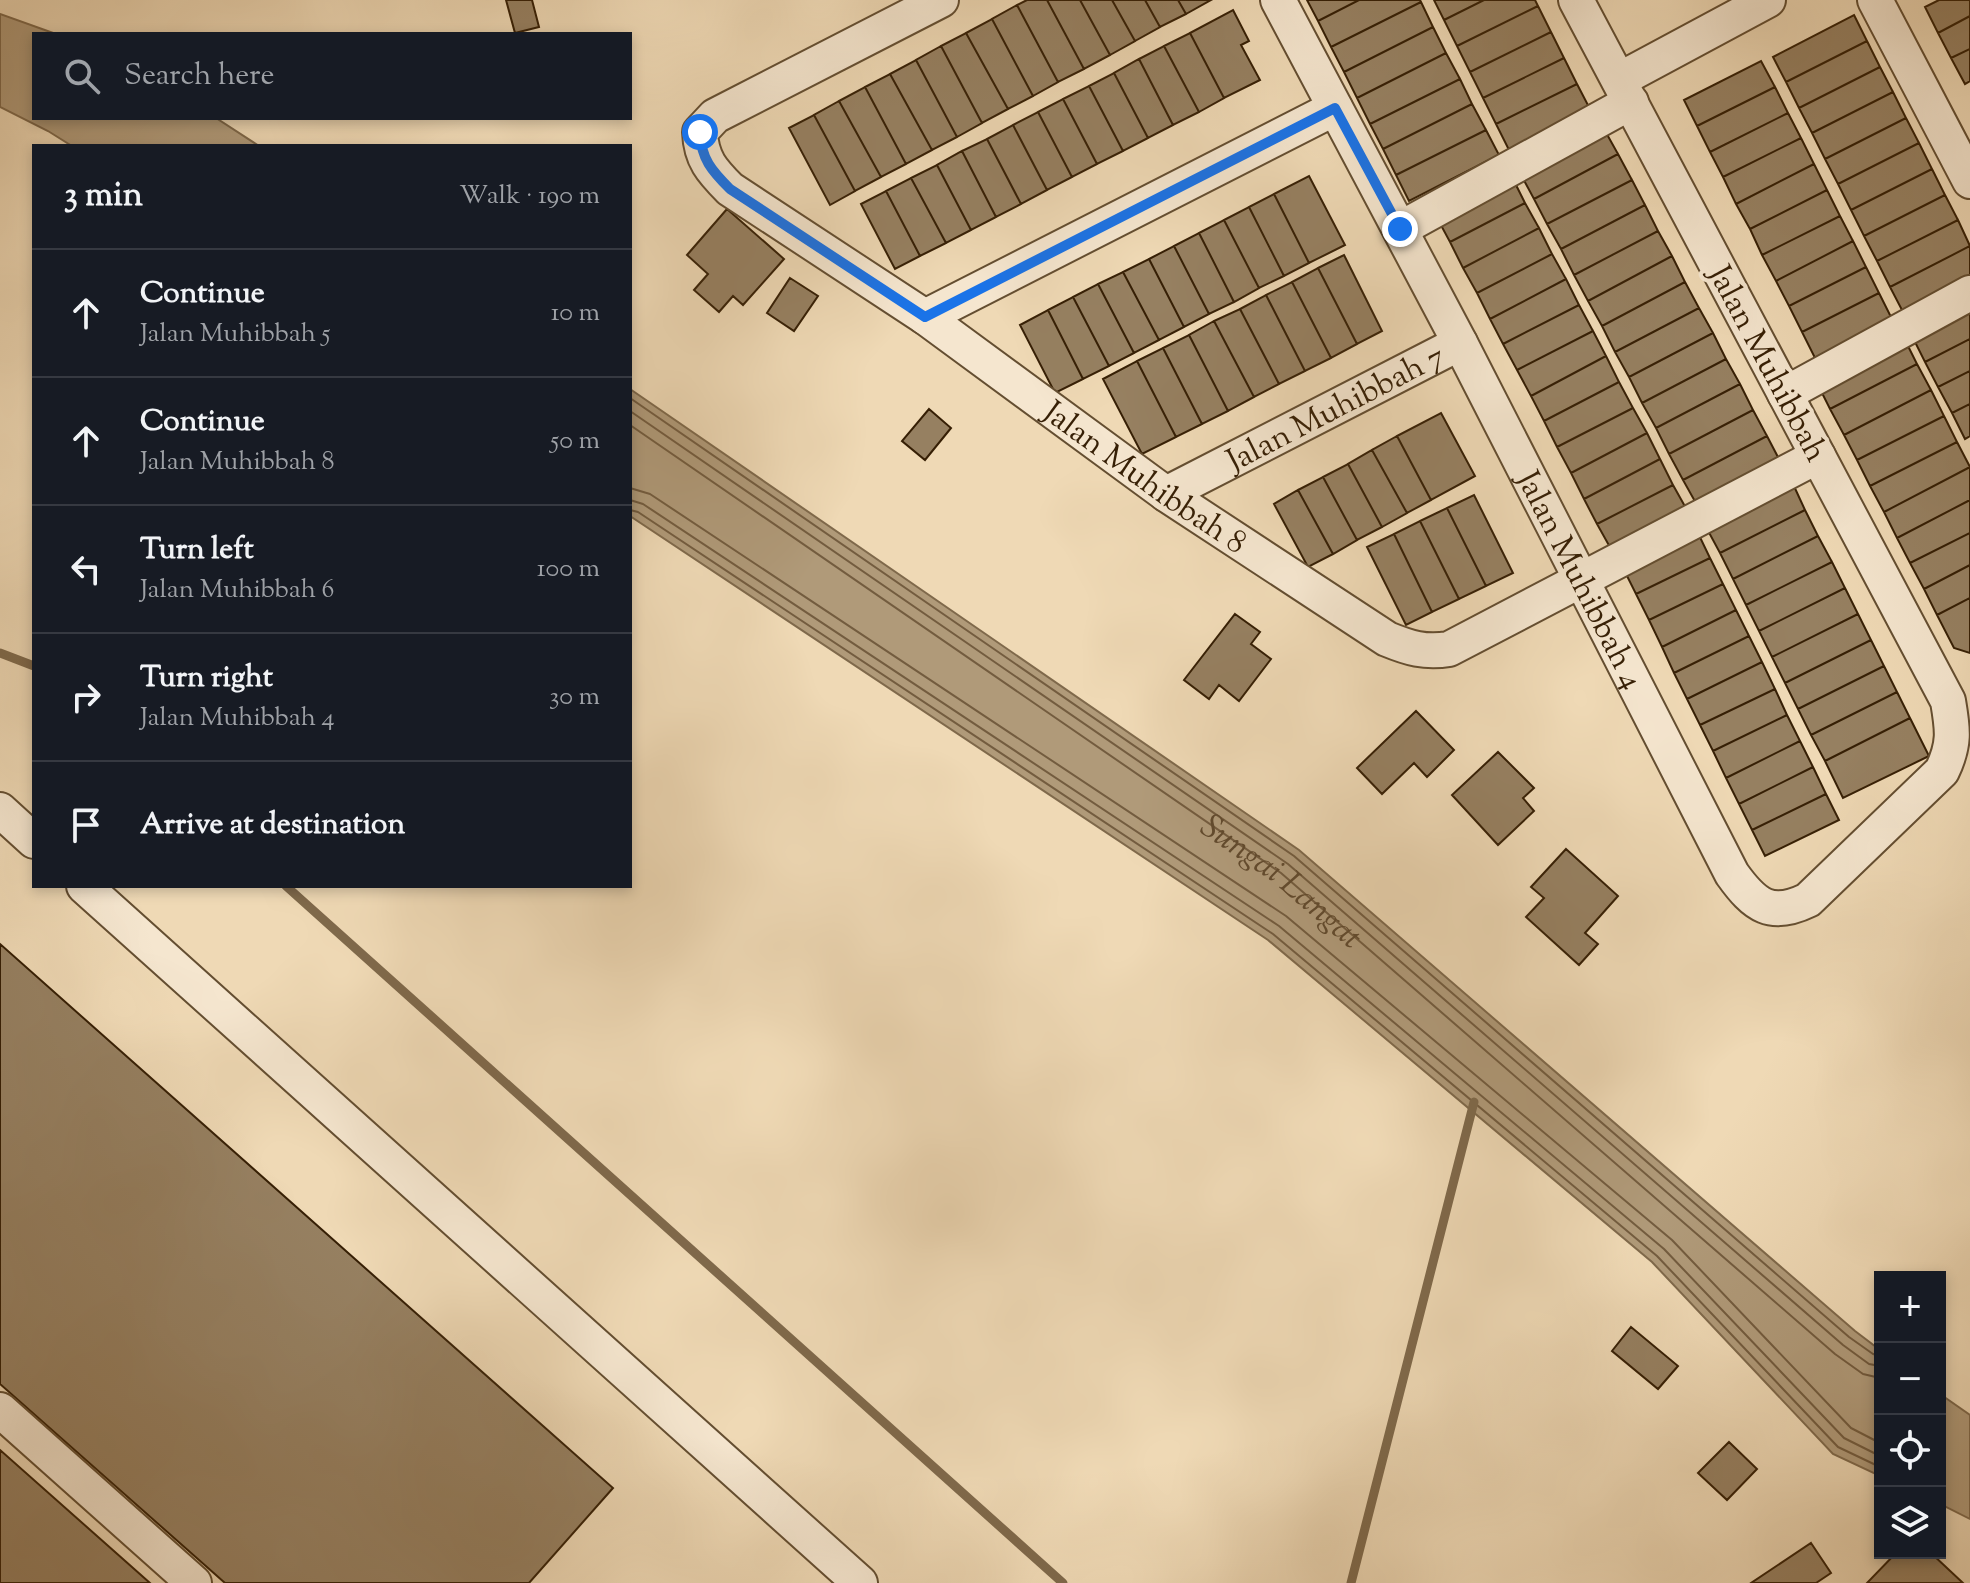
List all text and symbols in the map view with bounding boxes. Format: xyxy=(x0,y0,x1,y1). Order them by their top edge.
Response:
search box xyxy=(32,32,632,120)
icon: search xyxy=(60,54,104,98)
text: Search here xyxy=(124,55,274,98)
route start xyxy=(682,114,718,150)
text: 3 min xyxy=(64,172,143,221)
text: Walk · 190 m xyxy=(459,178,600,215)
route end xyxy=(1382,211,1418,247)
street label: Jalan Muhibbah xyxy=(1694,256,1838,471)
text: Continue xyxy=(140,273,265,316)
icon: ahead xyxy=(64,291,108,335)
text: 10 m xyxy=(551,295,600,332)
text: Jalan Muhibbah 5 xyxy=(140,316,330,353)
street label: Jalan Muhibbah 7 xyxy=(1218,335,1453,486)
street label: Jalan Muhibbah 8 xyxy=(1031,390,1255,567)
text: Continue xyxy=(140,401,265,444)
icon: ahead xyxy=(64,419,108,463)
text: 50 m xyxy=(550,423,600,460)
text: Jalan Muhibbah 8 xyxy=(140,444,335,481)
street label: Jalan Muhibbah 4 xyxy=(1502,462,1654,698)
text: Turn left xyxy=(140,529,254,572)
icon: left xyxy=(64,547,108,591)
text: 100 m xyxy=(537,551,600,588)
text: Jalan Muhibbah 6 xyxy=(140,572,334,609)
text: Turn right xyxy=(140,657,273,700)
icon: right xyxy=(64,675,108,719)
text: 30 m xyxy=(549,679,600,716)
text: Jalan Muhibbah 4 xyxy=(140,700,335,737)
icon: arrive xyxy=(64,803,108,847)
text: Arrive at destination xyxy=(140,804,405,847)
water label: Sungai Langat xyxy=(1189,804,1373,962)
map controls xyxy=(1874,1271,1946,1559)
button: + xyxy=(1874,1271,1946,1343)
button: − xyxy=(1874,1343,1946,1415)
button: locate xyxy=(1874,1415,1946,1487)
button: layers xyxy=(1874,1487,1946,1559)

